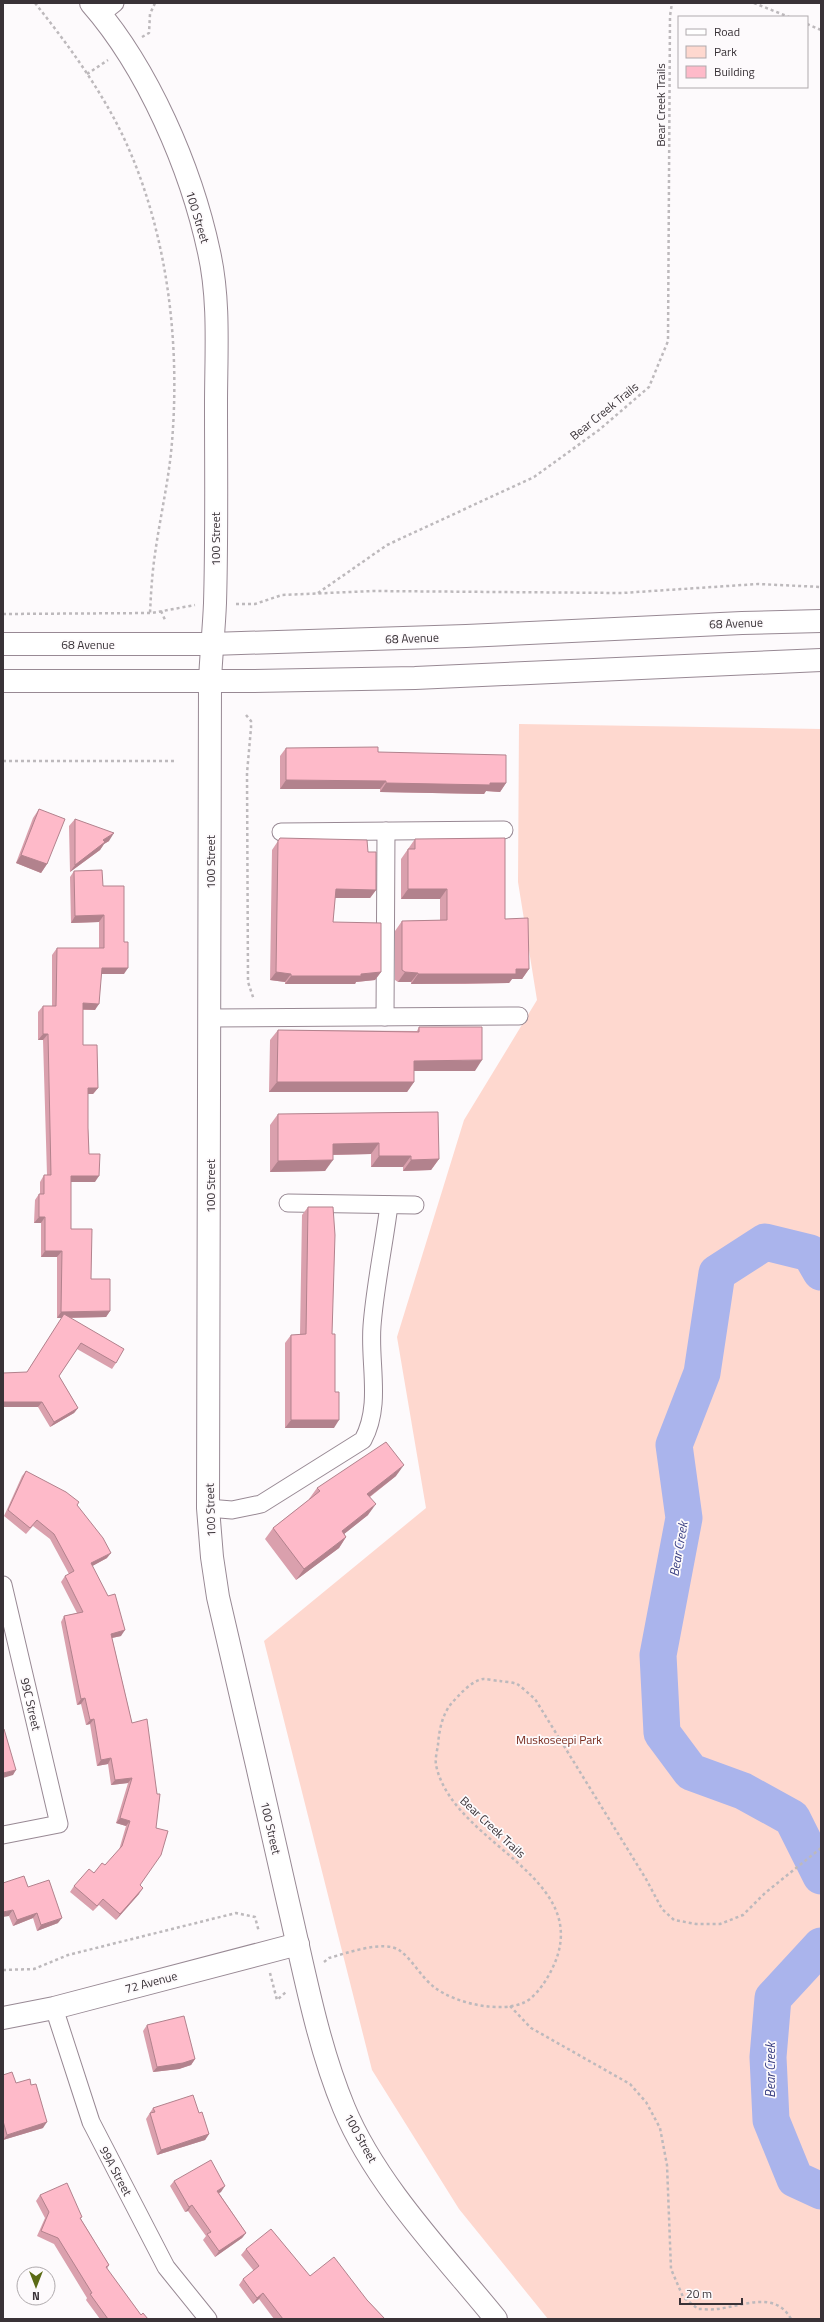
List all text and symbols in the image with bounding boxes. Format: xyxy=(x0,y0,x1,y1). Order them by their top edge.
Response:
legend xyxy=(678,16,808,88)
text: Road xyxy=(714,22,740,41)
text: Park xyxy=(714,42,737,61)
text: Building xyxy=(714,62,755,81)
street label: Bear Creek Trails xyxy=(651,63,670,147)
street label: 100 Street xyxy=(181,189,215,246)
street label: Bear Creek Trails xyxy=(565,377,643,445)
street label: 100 Street xyxy=(206,511,225,566)
street label: 68 Avenue xyxy=(709,613,763,633)
street label: 68 Avenue xyxy=(385,628,439,648)
street label: 68 Avenue xyxy=(61,635,115,654)
street label: 100 Street xyxy=(201,834,220,889)
street label: 100 Street xyxy=(201,1158,220,1213)
street label: 100 Street xyxy=(200,1482,220,1537)
water label: Bear Creek xyxy=(663,1518,693,1578)
street label: 99C Street xyxy=(16,1676,46,1733)
park label: Muskoseepi Park xyxy=(516,1730,602,1749)
street label: Bear Creek Trails xyxy=(456,1792,530,1863)
street label: 100 Street xyxy=(256,1800,286,1857)
street label: 72 Avenue xyxy=(123,1966,179,1998)
water label: Bear Creek xyxy=(760,2040,780,2098)
street label: 100 Street xyxy=(340,2110,383,2167)
street label: 99A Street xyxy=(95,2143,137,2200)
north arrow xyxy=(16,2266,56,2306)
scale bar xyxy=(680,2280,742,2306)
text: 20 m xyxy=(686,2284,712,2303)
text: N xyxy=(32,2288,40,2304)

